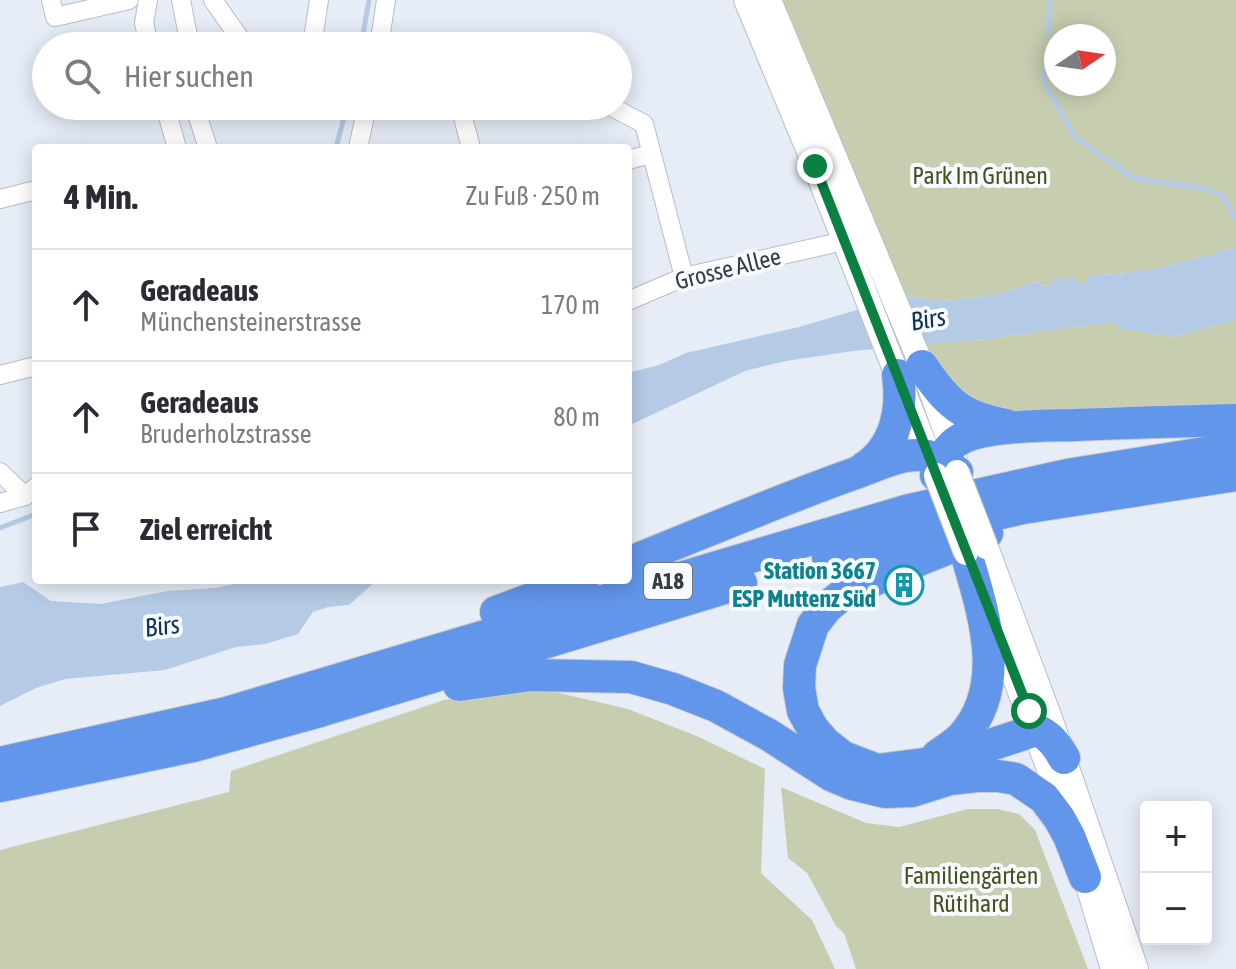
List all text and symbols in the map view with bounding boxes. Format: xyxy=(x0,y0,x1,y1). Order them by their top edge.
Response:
north arrow xyxy=(1044,24,1116,96)
search box xyxy=(32,32,632,120)
icon: search xyxy=(60,54,104,98)
text: Hier suchen xyxy=(124,59,254,93)
route end xyxy=(797,148,833,184)
park label: Park Im Grünen xyxy=(912,162,1048,189)
text: 4 Min. xyxy=(64,177,138,216)
text: Zu Fuß · 250 m xyxy=(466,181,600,211)
street label: Grosse Allee xyxy=(672,242,784,295)
text: Geradeaus xyxy=(140,273,259,307)
icon: ahead xyxy=(64,283,108,327)
text: 170 m xyxy=(541,290,600,320)
water label: Birs xyxy=(908,301,948,337)
text: Münchensteinerstrasse xyxy=(140,307,362,337)
text: Geradeaus xyxy=(140,385,259,419)
icon: ahead xyxy=(64,395,108,439)
text: 80 m xyxy=(553,402,600,432)
text: Bruderholzstrasse xyxy=(140,419,312,449)
icon: arrive xyxy=(64,507,108,551)
text: Ziel erreicht xyxy=(140,512,272,546)
place label: Station 3667 ESP Muttenz Süd xyxy=(732,557,876,612)
road number: A18 xyxy=(644,563,692,599)
building icon: Station 3667 ESP Muttenz Süd xyxy=(883,564,925,606)
water label: Birs xyxy=(143,609,181,643)
route start xyxy=(1011,693,1047,729)
map controls xyxy=(1140,801,1212,945)
button: + xyxy=(1140,801,1212,873)
park label: Familiengärten Rütihard xyxy=(904,862,1038,917)
button: − xyxy=(1140,873,1212,945)

